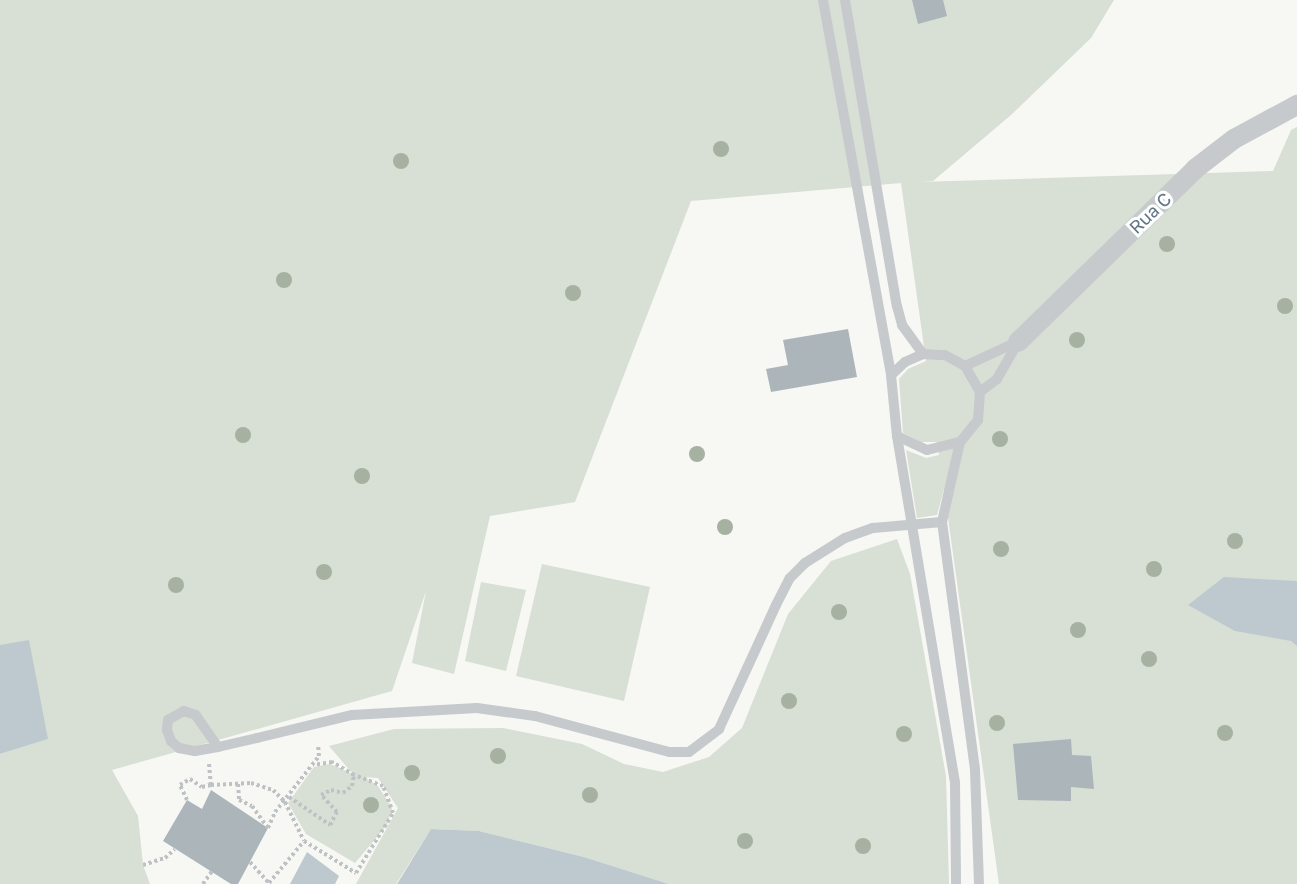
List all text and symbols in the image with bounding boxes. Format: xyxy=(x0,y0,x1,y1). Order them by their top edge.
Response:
street label: Rua C xyxy=(1125,188,1175,238)

